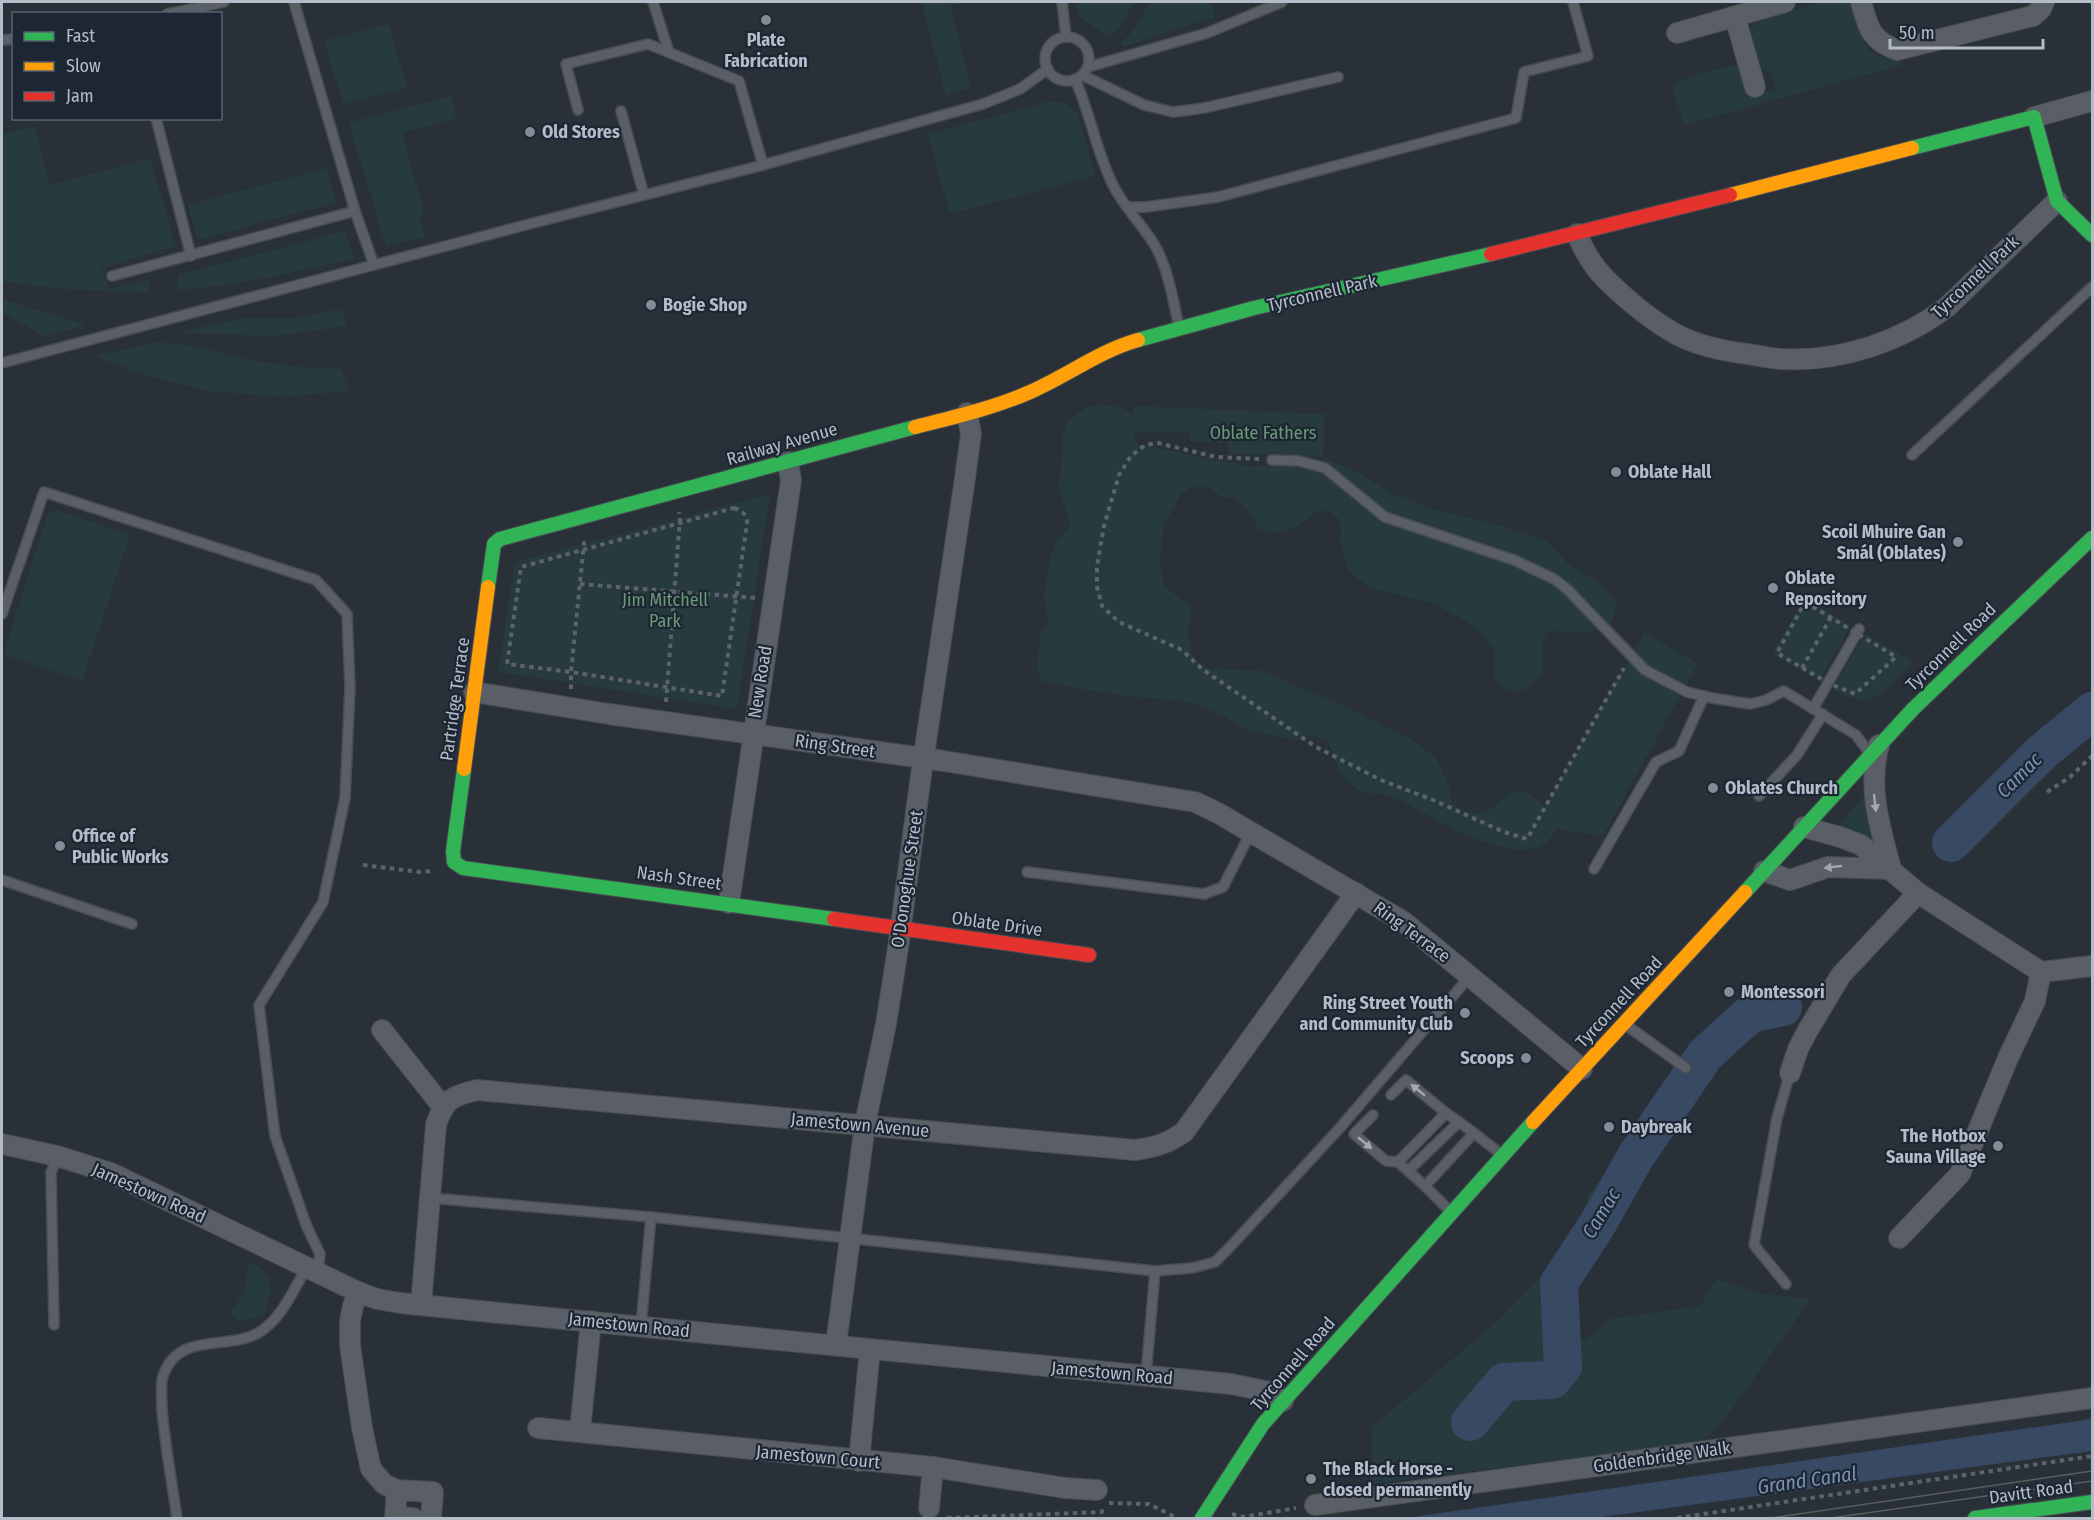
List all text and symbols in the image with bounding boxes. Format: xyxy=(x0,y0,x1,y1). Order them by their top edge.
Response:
legend xyxy=(12,12,222,120)
scale bar xyxy=(1890,12,2043,50)
marker: Plate Fabrication xyxy=(759,13,773,27)
text: 50 m xyxy=(1899,22,1935,44)
text: Fast xyxy=(66,25,95,47)
place label: Plate Fabrication xyxy=(724,29,808,72)
text: Slow xyxy=(66,55,101,77)
text: Jam xyxy=(66,85,94,107)
place label: Old Stores xyxy=(542,121,620,143)
marker: Old Stores xyxy=(523,125,537,139)
street label: Tyrconnell Park xyxy=(1927,230,2024,323)
street label: Tyrconnell Park xyxy=(1265,270,1380,316)
place label: Bogie Shop xyxy=(663,294,748,316)
marker: Bogie Shop xyxy=(644,298,658,312)
street label: Railway Avenue xyxy=(724,418,840,470)
park label: Oblate Fathers xyxy=(1210,422,1317,444)
place label: Oblate Hall xyxy=(1628,461,1711,483)
marker: Oblate Hall xyxy=(1609,465,1623,479)
place label: Scoil Mhuire Gan Smál (Oblates) xyxy=(1822,521,1947,564)
marker: Scoil Mhuire Gan Smál (Oblates) xyxy=(1951,535,1965,549)
place label: Oblate Repository xyxy=(1785,567,1867,610)
marker: Oblate Repository xyxy=(1766,581,1780,595)
park label: Jim Mitchell Park xyxy=(622,589,708,632)
street label: Tyrconnell Road xyxy=(1901,598,2001,696)
street label: Partridge Terrace xyxy=(435,636,475,762)
street label: New Road xyxy=(743,644,777,720)
street label: Ring Street xyxy=(793,729,877,763)
water label: Camac xyxy=(1991,747,2047,803)
place label: Oblates Church xyxy=(1725,777,1838,799)
marker: Oblates Church xyxy=(1706,781,1720,795)
one-way arrow xyxy=(1871,793,1880,812)
street label: O'Donoghue Street xyxy=(886,809,928,949)
place label: Office of Public Works xyxy=(72,825,169,868)
marker: Office of Public Works xyxy=(53,839,67,853)
street label: Nash Street xyxy=(635,861,723,895)
one-way arrow xyxy=(1823,863,1842,872)
street label: Ring Terrace xyxy=(1369,897,1455,967)
street label: Oblate Drive xyxy=(950,907,1044,941)
street label: Tyrconnell Road xyxy=(1571,952,1667,1052)
place label: Montessori xyxy=(1741,981,1825,1003)
marker: Montessori xyxy=(1722,985,1736,999)
place label: Ring Street Youth and Community Club xyxy=(1300,992,1453,1035)
marker: Ring Street Youth and Community Club xyxy=(1458,1006,1472,1020)
place label: Scoops xyxy=(1460,1047,1514,1069)
marker: Scoops xyxy=(1519,1051,1533,1065)
one-way arrow xyxy=(1410,1083,1426,1096)
street label: Jamestown Avenue xyxy=(790,1108,930,1142)
place label: Daybreak xyxy=(1621,1116,1693,1138)
marker: Daybreak xyxy=(1602,1120,1616,1134)
place label: The Hotbox Sauna Village xyxy=(1886,1125,1987,1168)
one-way arrow xyxy=(1357,1136,1372,1149)
marker: The Hotbox Sauna Village xyxy=(1991,1139,2005,1153)
street label: Jamestown Road xyxy=(89,1158,209,1228)
water label: Camac xyxy=(1577,1183,1625,1242)
street label: Jamestown Road xyxy=(567,1308,691,1342)
street label: Tyrconnell Road xyxy=(1246,1313,1340,1415)
street label: Jamestown Road xyxy=(1050,1357,1174,1389)
street label: Goldenbridge Walk xyxy=(1592,1436,1733,1478)
street label: Jamestown Court xyxy=(755,1441,881,1473)
place label: The Black Horse - closed permanently xyxy=(1323,1458,1472,1501)
water label: Grand Canal xyxy=(1756,1461,1858,1499)
marker: The Black Horse - closed permanently xyxy=(1304,1472,1318,1486)
street label: Davitt Road xyxy=(1988,1475,2074,1509)

